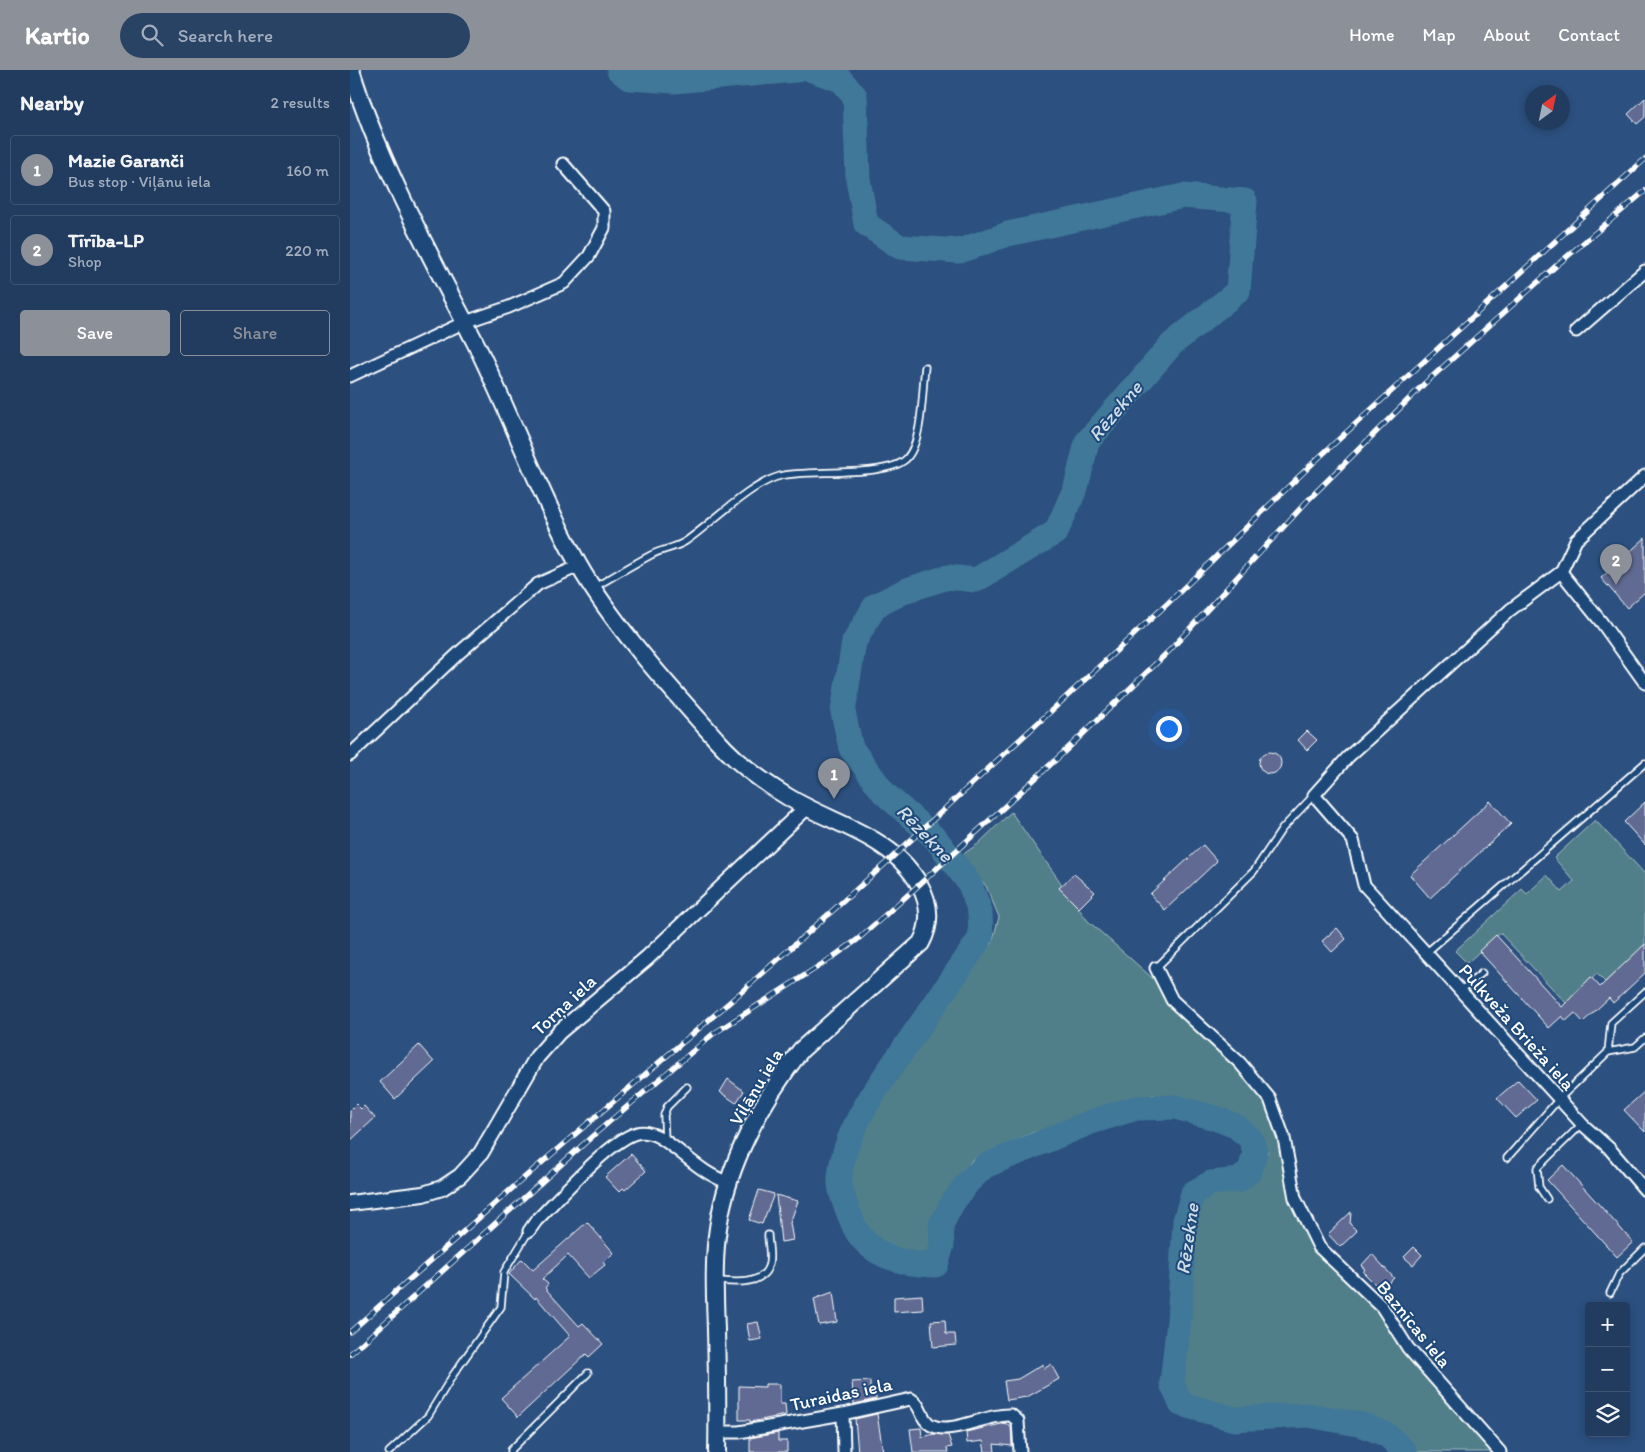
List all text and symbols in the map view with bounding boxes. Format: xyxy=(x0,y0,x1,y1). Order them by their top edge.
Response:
search box xyxy=(120,13,470,58)
text: Kartio xyxy=(25,21,90,50)
icon: search xyxy=(138,21,166,49)
text: Search here xyxy=(178,24,273,47)
text: Home xyxy=(1349,24,1395,46)
text: Map xyxy=(1423,24,1456,46)
text: About xyxy=(1484,24,1530,46)
text: Contact xyxy=(1558,24,1620,46)
north arrow xyxy=(1525,85,1570,130)
text: Nearby xyxy=(20,90,84,115)
text: 2 results xyxy=(270,93,330,112)
text: Mazie Garanči xyxy=(68,149,184,172)
text: 1 xyxy=(33,161,41,180)
text: 160 m xyxy=(286,161,329,180)
text: Bus stop · Viļānu iela xyxy=(68,172,211,191)
text: Tīrība-LP xyxy=(68,229,144,252)
text: 2 xyxy=(33,241,41,260)
text: 220 m xyxy=(285,241,329,260)
text: Shop xyxy=(68,252,102,271)
button: Save xyxy=(20,310,170,356)
button: Share xyxy=(180,310,330,356)
water label: Rēzekne xyxy=(1083,375,1148,446)
pin: 2 xyxy=(1600,544,1632,585)
your location xyxy=(1156,716,1182,742)
pin: 1 xyxy=(818,758,850,799)
water label: Rēzekne xyxy=(892,799,959,868)
street label: Pulkveža Brieža iela xyxy=(1454,959,1580,1095)
street label: Torņa iela xyxy=(527,970,601,1040)
street label: Viļānu iela xyxy=(724,1045,788,1129)
water label: Rēzekne xyxy=(1170,1201,1204,1276)
street label: Baznīcas iela xyxy=(1372,1276,1456,1372)
map controls xyxy=(1585,1302,1630,1437)
button: + xyxy=(1585,1302,1630,1347)
button: − xyxy=(1585,1347,1630,1392)
street label: Turaidas iela xyxy=(788,1372,894,1416)
button: layers xyxy=(1585,1392,1630,1437)

